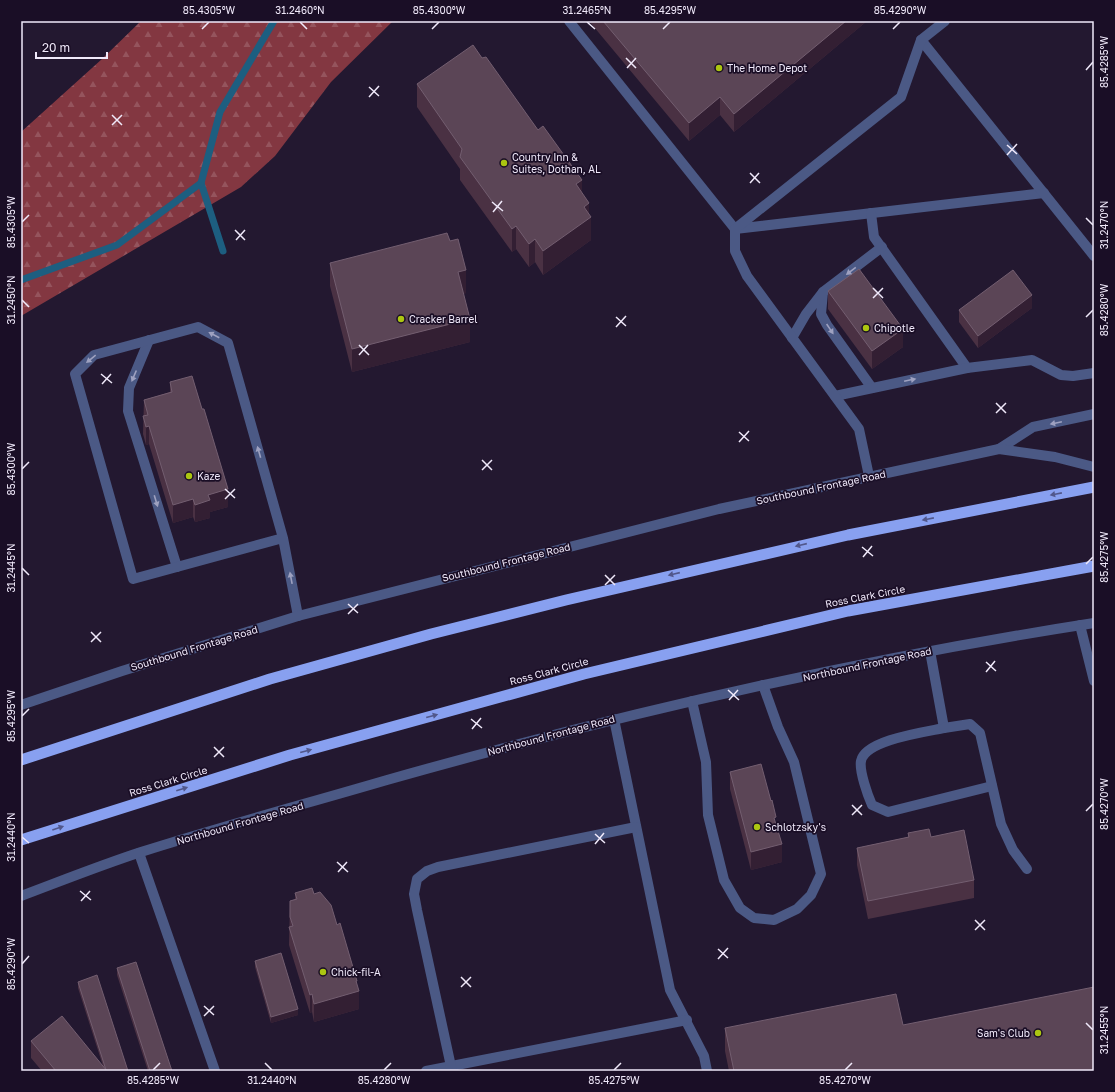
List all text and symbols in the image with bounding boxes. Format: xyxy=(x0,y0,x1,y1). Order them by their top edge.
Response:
text: 85.4305°W xyxy=(183,4,236,16)
text: 31.2460°N xyxy=(275,4,325,16)
text: 85.4300°W xyxy=(413,4,466,16)
text: 31.2465°N xyxy=(563,4,611,16)
text: 85.4295°W xyxy=(644,4,696,16)
text: 85.4290°W xyxy=(874,4,927,16)
scale bar xyxy=(36,34,107,60)
text: 85.4285°W xyxy=(1098,36,1110,88)
text: 20 m xyxy=(42,40,70,55)
place label: The Home Depot xyxy=(727,62,807,74)
marker: The Home Depot xyxy=(714,63,724,73)
place label: Country Inn & Suites, Dothan, AL xyxy=(512,151,601,175)
marker: Country Inn & Suites, Dothan, AL xyxy=(499,158,509,168)
text: 85.4305°W xyxy=(5,195,17,248)
text: 31.2470°N xyxy=(1098,201,1110,249)
one-way arrow xyxy=(845,267,856,275)
text: 31.2450°N xyxy=(5,275,17,325)
text: 85.4280°W xyxy=(1098,283,1110,336)
place label: Cracker Barrel xyxy=(409,313,477,325)
marker: Cracker Barrel xyxy=(396,314,406,324)
place label: Chipotle xyxy=(874,322,915,334)
marker: Chipotle xyxy=(861,323,871,333)
one-way arrow xyxy=(826,324,834,334)
one-way arrow xyxy=(208,332,219,338)
one-way arrow xyxy=(86,355,96,363)
one-way arrow xyxy=(130,371,136,383)
one-way arrow xyxy=(904,376,916,382)
one-way arrow xyxy=(1050,420,1062,426)
text: 85.4300°W xyxy=(5,442,17,495)
one-way arrow xyxy=(256,446,262,458)
street label: Southbound Frontage Road xyxy=(755,467,887,507)
place label: Kaze xyxy=(197,470,221,482)
marker: Kaze xyxy=(184,471,194,481)
one-way arrow xyxy=(1050,492,1062,498)
one-way arrow xyxy=(153,495,159,507)
one-way arrow xyxy=(922,516,934,522)
text: 85.4275°W xyxy=(1098,531,1110,583)
street label: Southbound Frontage Road xyxy=(441,540,571,584)
one-way arrow xyxy=(795,543,807,549)
text: 31.2445°N xyxy=(5,544,17,593)
one-way arrow xyxy=(287,572,293,584)
one-way arrow xyxy=(668,572,680,578)
street label: Ross Clark Circle xyxy=(824,582,906,610)
street label: Southbound Frontage Road xyxy=(129,623,259,673)
street label: Northbound Frontage Road xyxy=(802,644,932,684)
street label: Ross Clark Circle xyxy=(508,655,590,687)
text: 85.4295°W xyxy=(5,690,17,742)
street label: Northbound Frontage Road xyxy=(486,712,616,758)
one-way arrow xyxy=(426,713,438,719)
one-way arrow xyxy=(300,748,312,754)
street label: Ross Clark Circle xyxy=(127,763,209,799)
text: 85.4270°W xyxy=(1098,778,1110,830)
one-way arrow xyxy=(176,786,188,792)
street label: Northbound Frontage Road xyxy=(175,799,305,847)
text: 31.2440°N xyxy=(5,812,17,862)
place label: Schlotzsky's xyxy=(765,821,826,833)
marker: Schlotzsky's xyxy=(752,822,762,832)
one-way arrow xyxy=(52,824,64,830)
text: 85.4290°W xyxy=(5,937,17,990)
place label: Chick-fil-A xyxy=(331,966,381,978)
marker: Chick-fil-A xyxy=(318,967,328,977)
text: 31.2455°N xyxy=(1098,1006,1110,1054)
place label: Sam's Club xyxy=(977,1027,1030,1039)
marker: Sam's Club xyxy=(1033,1028,1043,1038)
text: 85.4285°W xyxy=(127,1074,179,1086)
text: 31.2440°N xyxy=(247,1074,297,1086)
text: 85.4280°W xyxy=(358,1074,411,1086)
text: 85.4275°W xyxy=(588,1074,640,1086)
text: 85.4270°W xyxy=(819,1074,871,1086)

